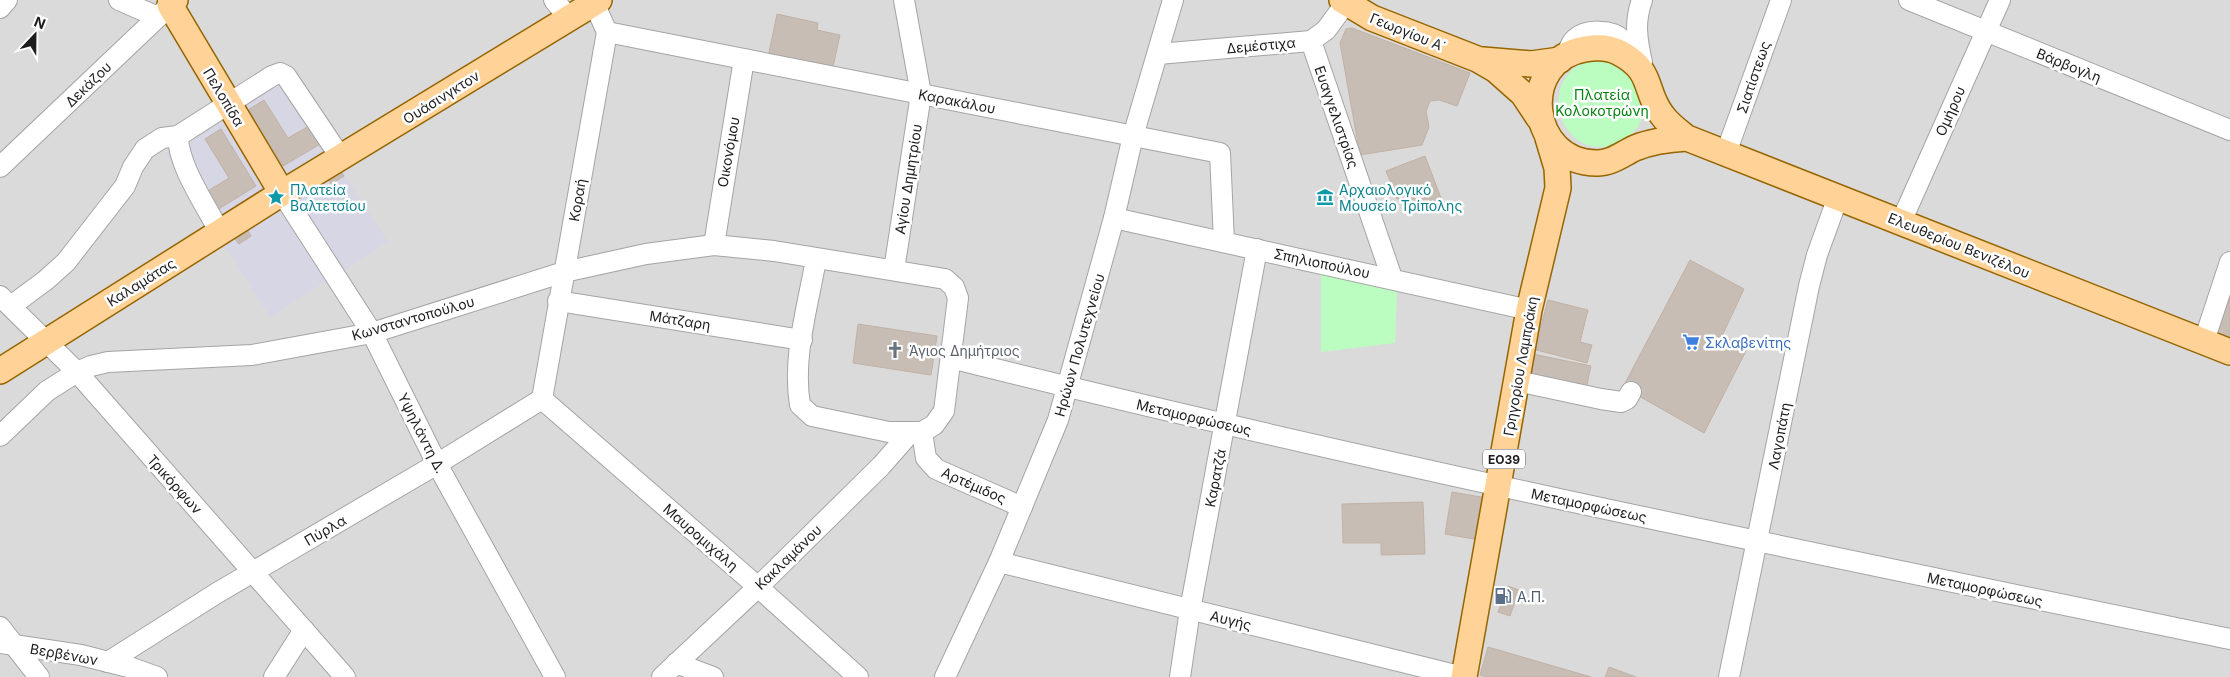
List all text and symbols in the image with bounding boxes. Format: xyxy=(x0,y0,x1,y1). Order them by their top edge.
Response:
street label: Γεωργίου Α΄ xyxy=(1368,9,1448,55)
north arrow xyxy=(10,10,60,60)
text: N xyxy=(32,13,48,32)
street label: Δεμέστιχα xyxy=(1226,34,1296,56)
street label: Σιατίστεως xyxy=(1733,39,1773,115)
street label: Βάρβογλη xyxy=(2034,44,2104,86)
street label: Δεκάζου xyxy=(61,58,115,110)
street label: Ευαγγελιστρίας xyxy=(1311,63,1363,171)
street label: Πελοπίδα xyxy=(200,65,248,129)
street label: Ουάσινγκτον xyxy=(400,67,482,127)
street label: Ομήρου xyxy=(1932,84,1968,138)
street label: Καρακάλου xyxy=(917,85,997,117)
park label: Πλατεία Κολοκοτρώνη xyxy=(1555,86,1649,119)
street label: Οικονόμου xyxy=(713,115,743,189)
street label: Αγίου Δημητρίου xyxy=(891,123,925,235)
street label: Κοραή xyxy=(565,177,589,223)
place label: Πλατεία Βαλτετσίου xyxy=(290,181,366,214)
place label: Αρχαιολογικό Μουσείο Τρίπολης xyxy=(1339,181,1462,214)
place icon: Πλατεία Βαλτετσίου xyxy=(266,187,286,207)
museum icon: Αρχαιολογικό Μουσείο Τρίπολης xyxy=(1315,187,1335,207)
street label: Ελευθερίου Βενιζέλου xyxy=(1886,209,2032,281)
street label: Σπηλιοπούλου xyxy=(1272,245,1372,281)
street label: Καλαμάτας xyxy=(104,254,178,310)
street label: Ηρώων Πολυτεχνείου xyxy=(1050,272,1108,418)
street label: Κωνσταντοπούλου xyxy=(350,292,476,344)
street label: Γρηγορίου Λαμπράκη xyxy=(1499,295,1541,437)
street label: Μάτζαρη xyxy=(648,307,712,333)
supermarket icon: Σκλαβενίτης xyxy=(1681,332,1701,352)
place label: Σκλαβενίτης xyxy=(1705,334,1791,351)
church icon: Άγιος Δημήτριος xyxy=(885,340,905,360)
place label: Άγιος Δημήτριος xyxy=(909,342,1020,359)
street label: Υψηλάντη Δ. xyxy=(394,390,450,476)
street label: Μεταμορφώσεως xyxy=(1135,395,1253,439)
street label: Λαγοπάτη xyxy=(1764,401,1794,471)
street label: Καρατζά xyxy=(1201,447,1229,509)
road number: ΕΟ39 xyxy=(1483,449,1525,468)
street label: Τρικόρφων xyxy=(144,451,206,517)
street label: Αρτέμιδος xyxy=(939,463,1009,507)
street label: Μεταμορφώσεως xyxy=(1530,484,1648,526)
street label: Μαυρομιχάλη xyxy=(660,500,742,574)
street label: Πύρλα xyxy=(301,511,349,549)
street label: Κακλαμάνου xyxy=(751,521,825,593)
street label: Μεταμορφώσεως xyxy=(1926,568,2044,610)
fuel station icon: Α.Π. xyxy=(1493,586,1513,606)
place label: Α.Π. xyxy=(1517,588,1545,605)
street label: Αυγής xyxy=(1209,607,1253,633)
street label: Βερβένων xyxy=(29,640,99,668)

